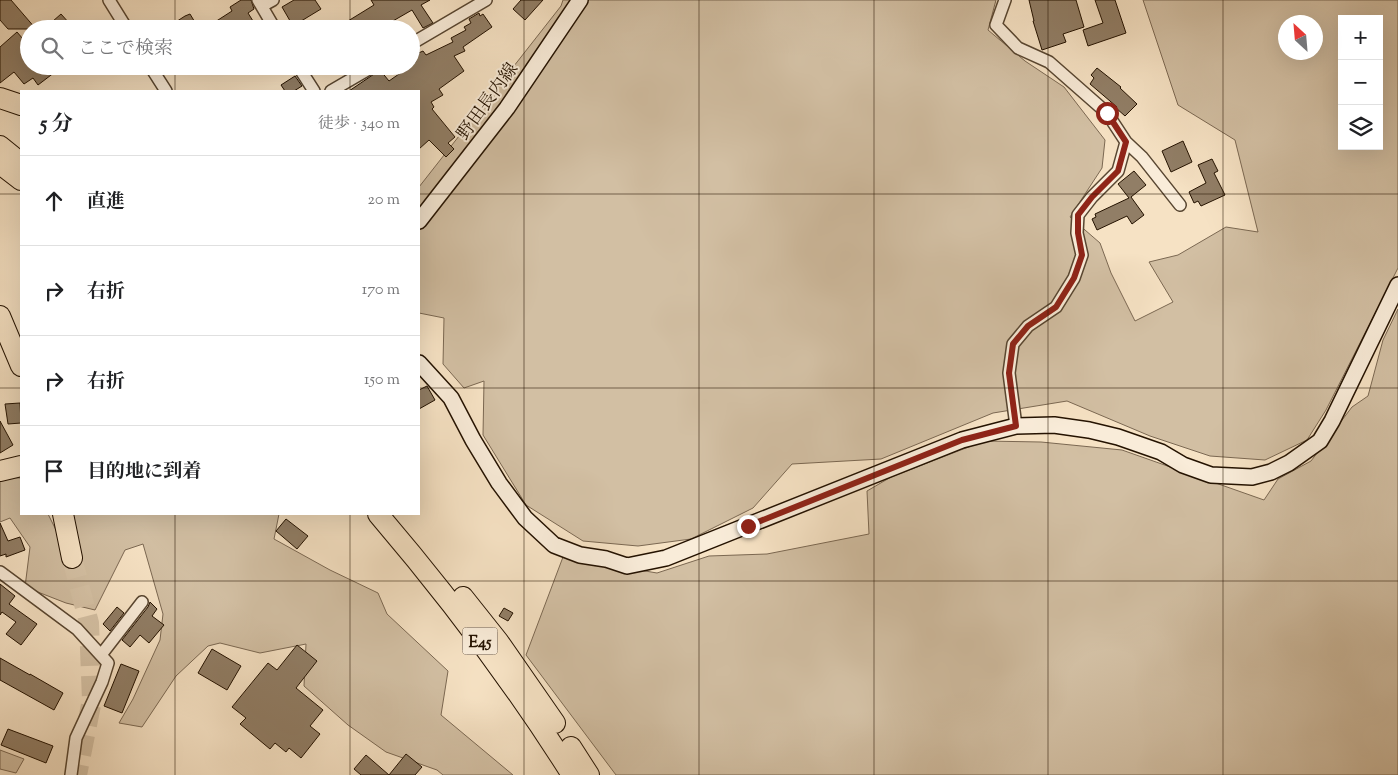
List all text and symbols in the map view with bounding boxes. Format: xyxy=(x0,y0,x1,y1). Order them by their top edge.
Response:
north arrow xyxy=(1278,15,1323,60)
map controls xyxy=(1338,15,1383,150)
button: + xyxy=(1338,15,1383,60)
search box xyxy=(20,20,420,75)
icon: search xyxy=(38,34,66,62)
text: ここで検索 xyxy=(78,36,173,63)
street label: 野田長内線 xyxy=(452,58,526,146)
button: − xyxy=(1338,60,1383,105)
route start xyxy=(1096,102,1119,125)
button: layers xyxy=(1338,105,1383,150)
text: 5 分 xyxy=(40,110,73,140)
text: 徒歩 · 340 m xyxy=(318,113,400,136)
icon: ahead xyxy=(40,187,68,215)
text: 直進 xyxy=(87,189,125,216)
text: 20 m xyxy=(367,189,400,212)
icon: right xyxy=(40,277,68,305)
text: 右折 xyxy=(87,279,125,306)
text: 170 m xyxy=(362,279,400,302)
icon: right xyxy=(40,367,68,395)
text: 右折 xyxy=(87,369,125,396)
text: 150 m xyxy=(364,369,400,392)
icon: arrive xyxy=(40,457,68,485)
text: 目的地に到着 xyxy=(87,459,201,486)
route end xyxy=(737,515,760,538)
road number: E45 xyxy=(462,627,498,654)

